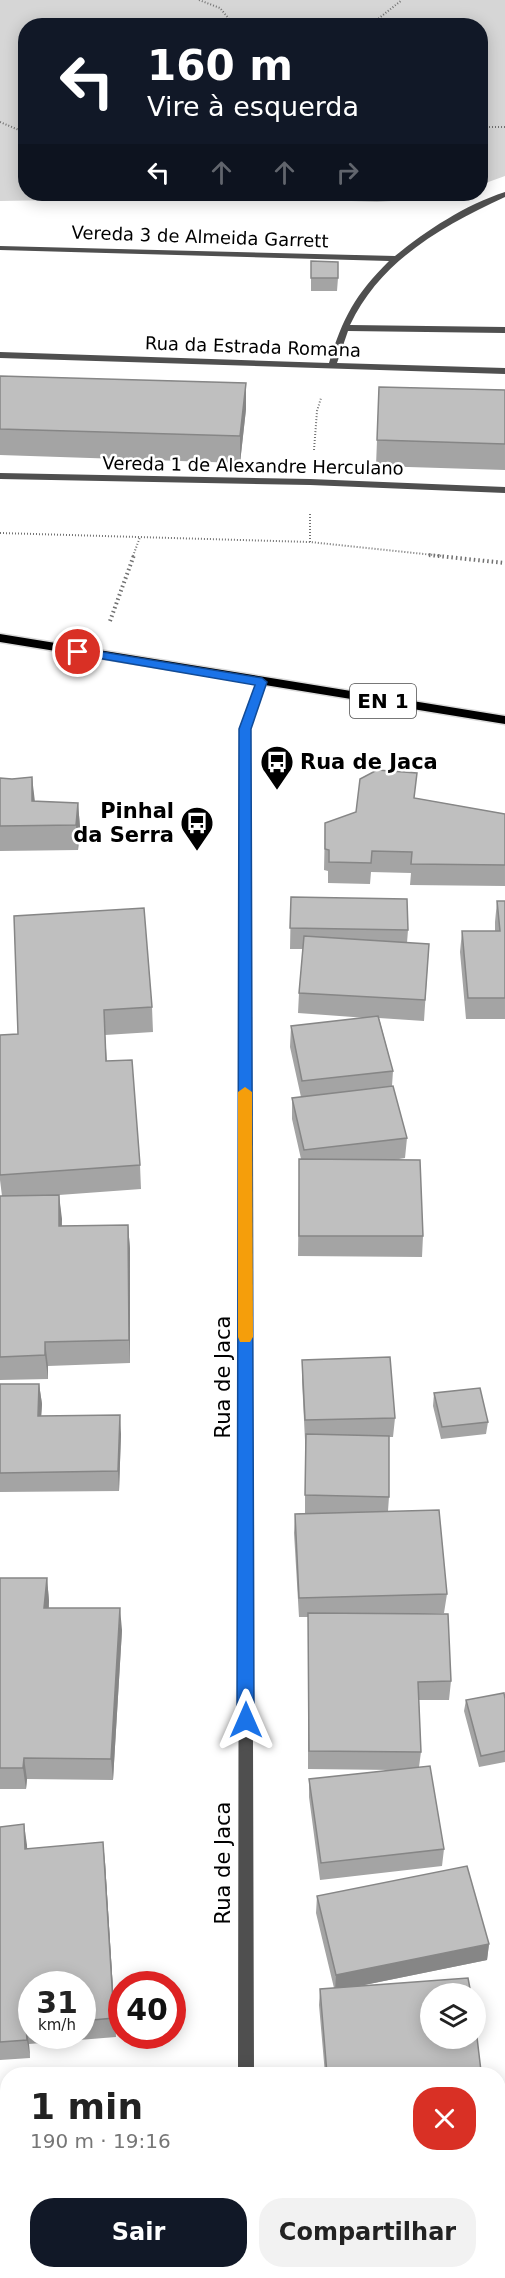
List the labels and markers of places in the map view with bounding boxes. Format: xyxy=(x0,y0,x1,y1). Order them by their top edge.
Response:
pin xyxy=(52,626,103,677)
bus stop icon: Rua de Jaca xyxy=(259,744,295,791)
place label: Rua de Jaca xyxy=(300,750,438,774)
place label: Pinhal da Serra xyxy=(73,799,174,847)
bus stop icon: Pinhal da Serra xyxy=(179,805,215,852)

